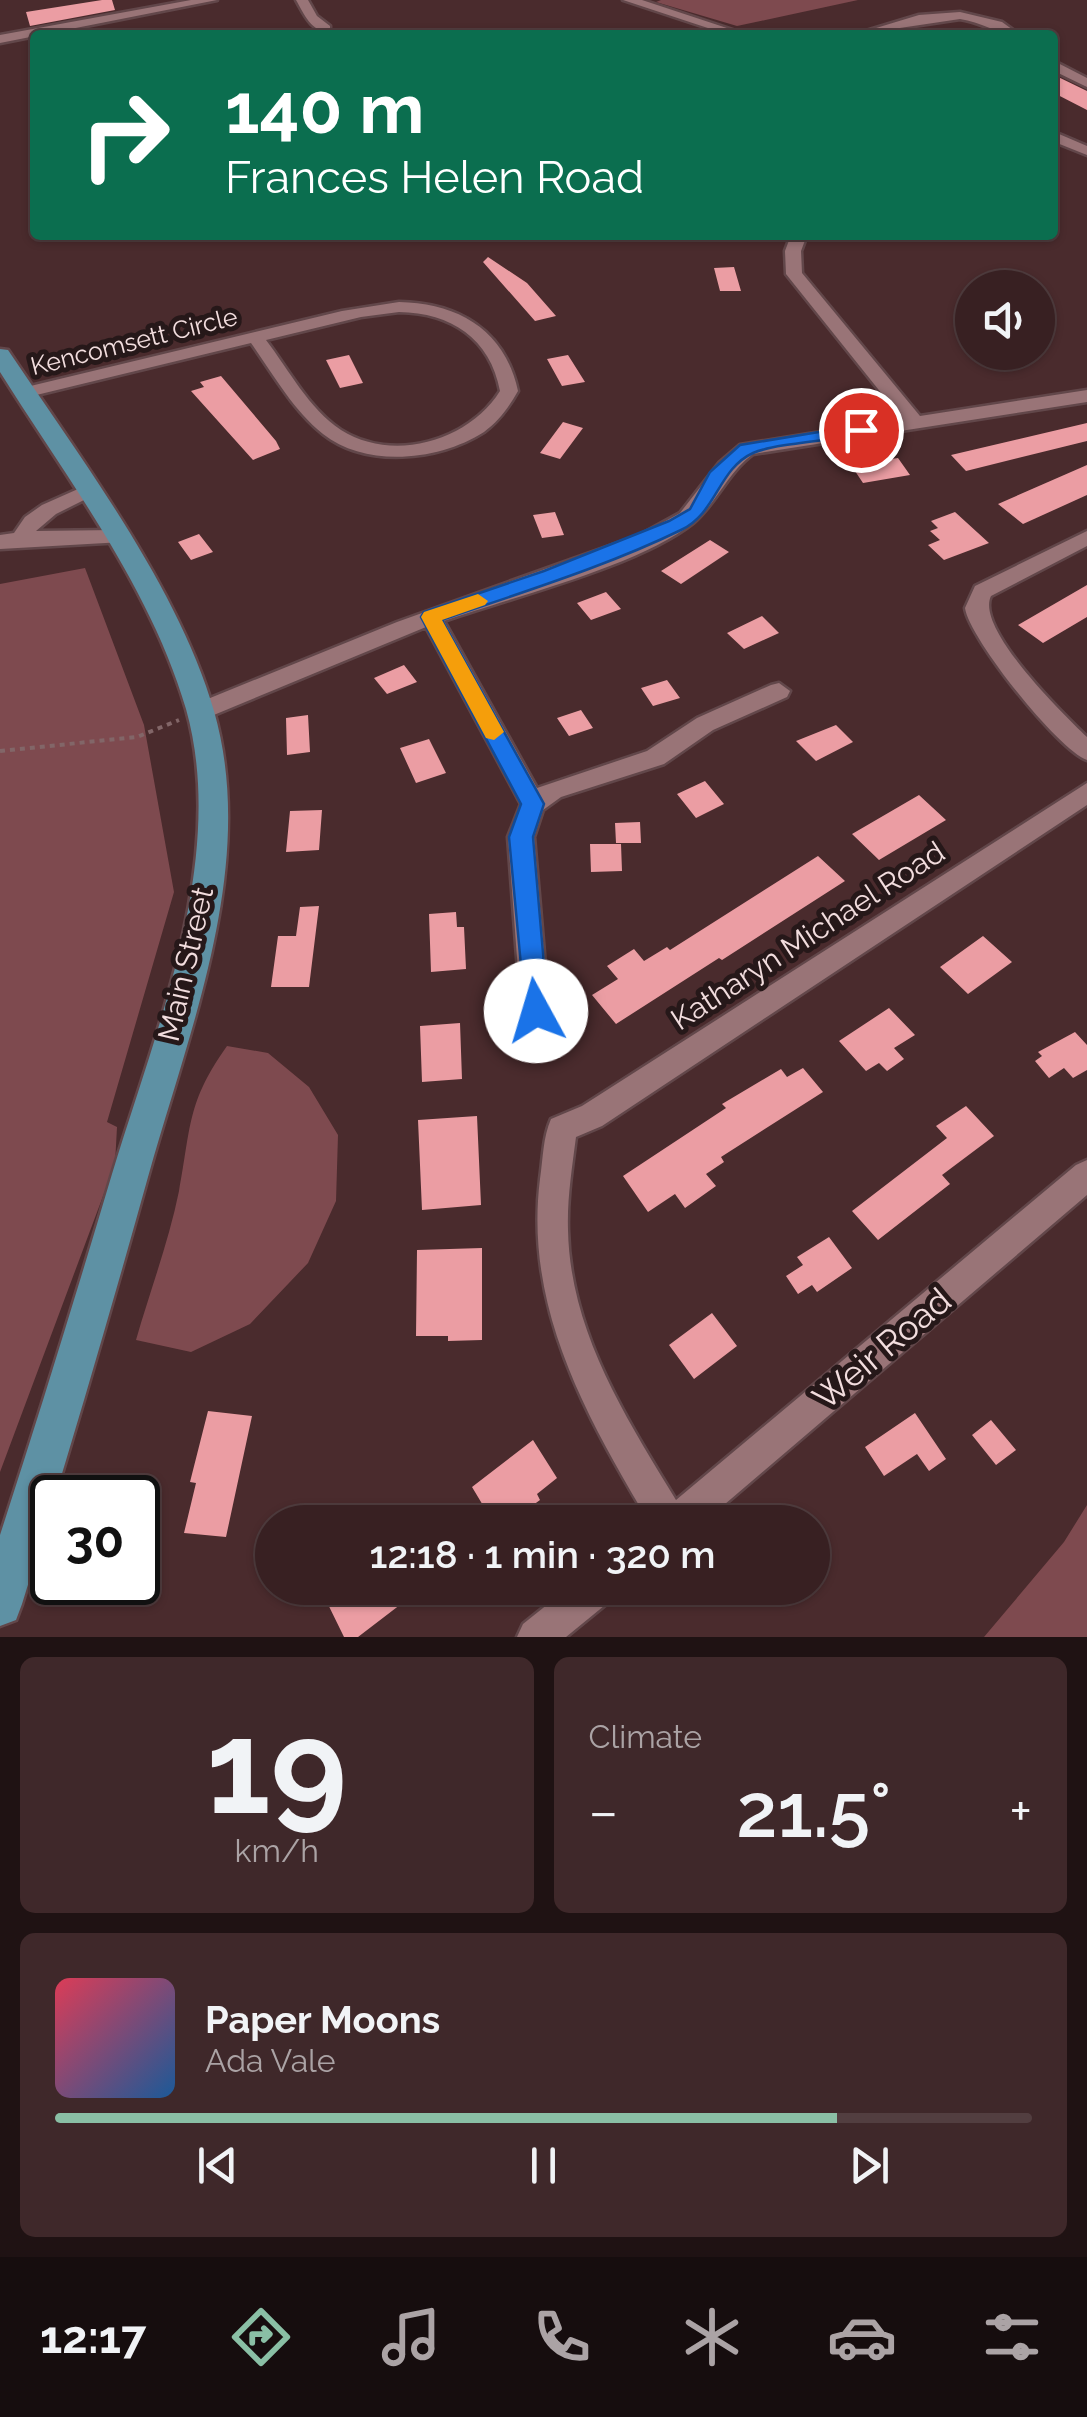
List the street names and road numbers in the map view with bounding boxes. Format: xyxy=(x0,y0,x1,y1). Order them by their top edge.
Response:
street label: Kencomsett Circle xyxy=(28,301,240,381)
street label: Katharyn Michael Road xyxy=(664,834,951,1037)
street label: Main Street xyxy=(151,883,220,1044)
street label: Weir Road xyxy=(805,1279,959,1418)

